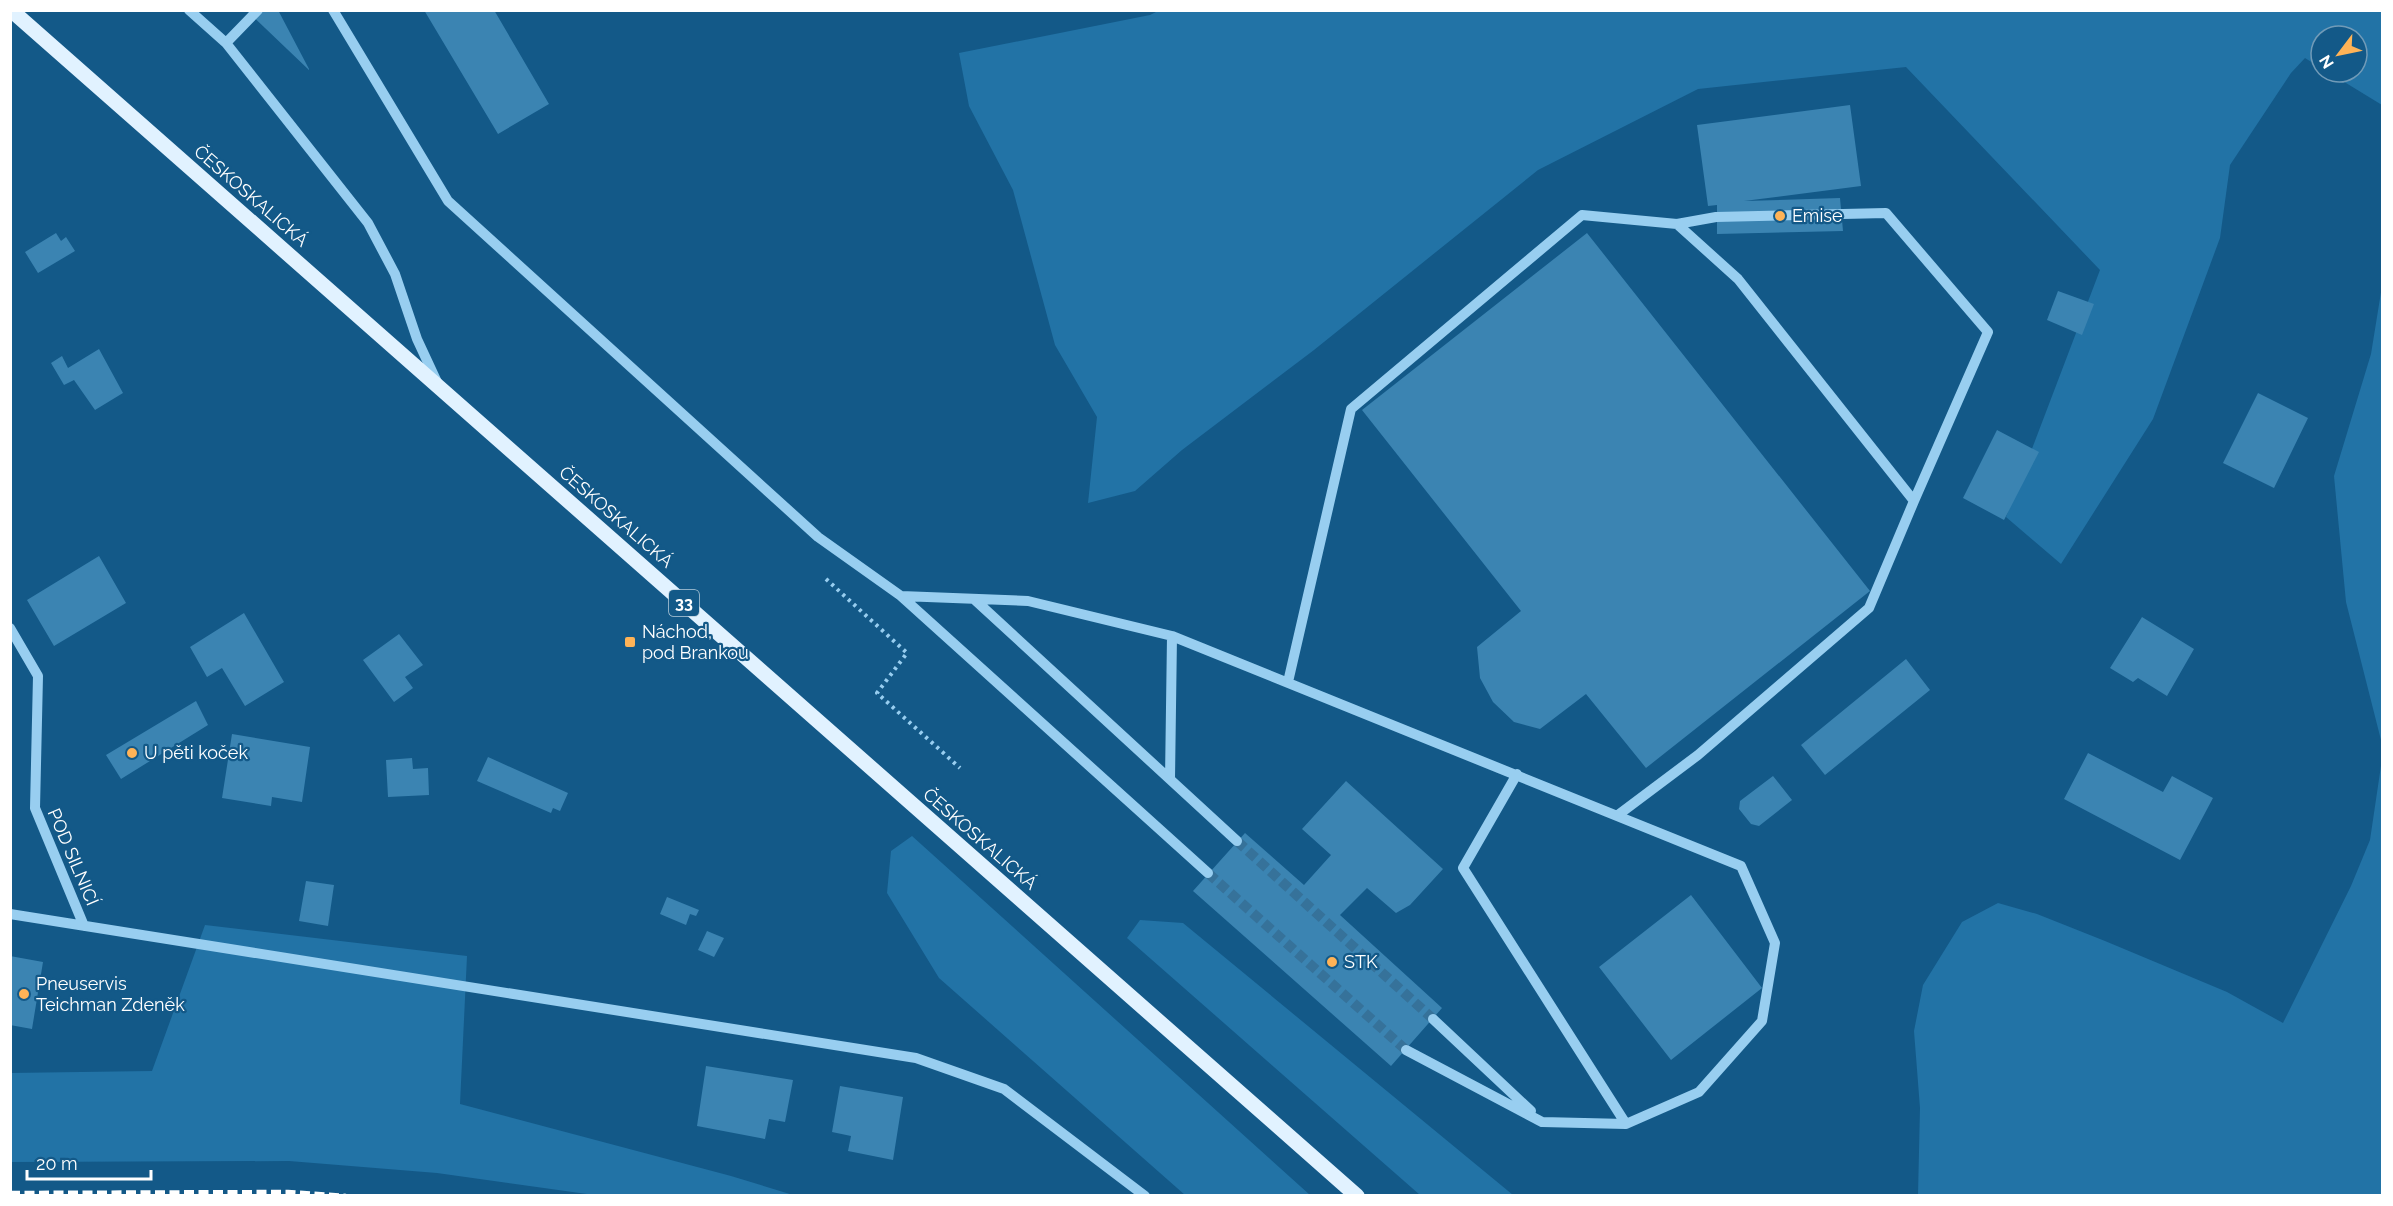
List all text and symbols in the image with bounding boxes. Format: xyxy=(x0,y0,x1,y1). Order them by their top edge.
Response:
north arrow xyxy=(2309,24,2369,84)
text: N xyxy=(2315,51,2338,72)
street label: ČESKOSKALICKÁ xyxy=(190,140,313,251)
place label: Emise xyxy=(1792,205,1843,226)
marker: Emise xyxy=(1773,209,1787,223)
street label: ČESKOSKALICKÁ xyxy=(555,461,678,572)
road number: 33 xyxy=(669,590,699,616)
place label: Náchod, pod Brankou xyxy=(642,621,749,663)
marker: Náchod, pod Brankou xyxy=(623,635,637,649)
place label: U pěti koček xyxy=(144,742,248,763)
marker: U pěti koček xyxy=(125,746,139,760)
street label: ČESKOSKALICKÁ xyxy=(919,783,1042,894)
street label: POD SILNICÍ xyxy=(44,805,104,909)
place label: STK xyxy=(1344,951,1378,972)
marker: STK xyxy=(1325,955,1339,969)
place label: Pneuservis Teichman Zdeněk xyxy=(36,973,185,1015)
marker: Pneuservis Teichman Zdeněk xyxy=(17,987,31,1001)
scale bar xyxy=(27,1143,152,1181)
text: 20 m xyxy=(36,1153,78,1174)

